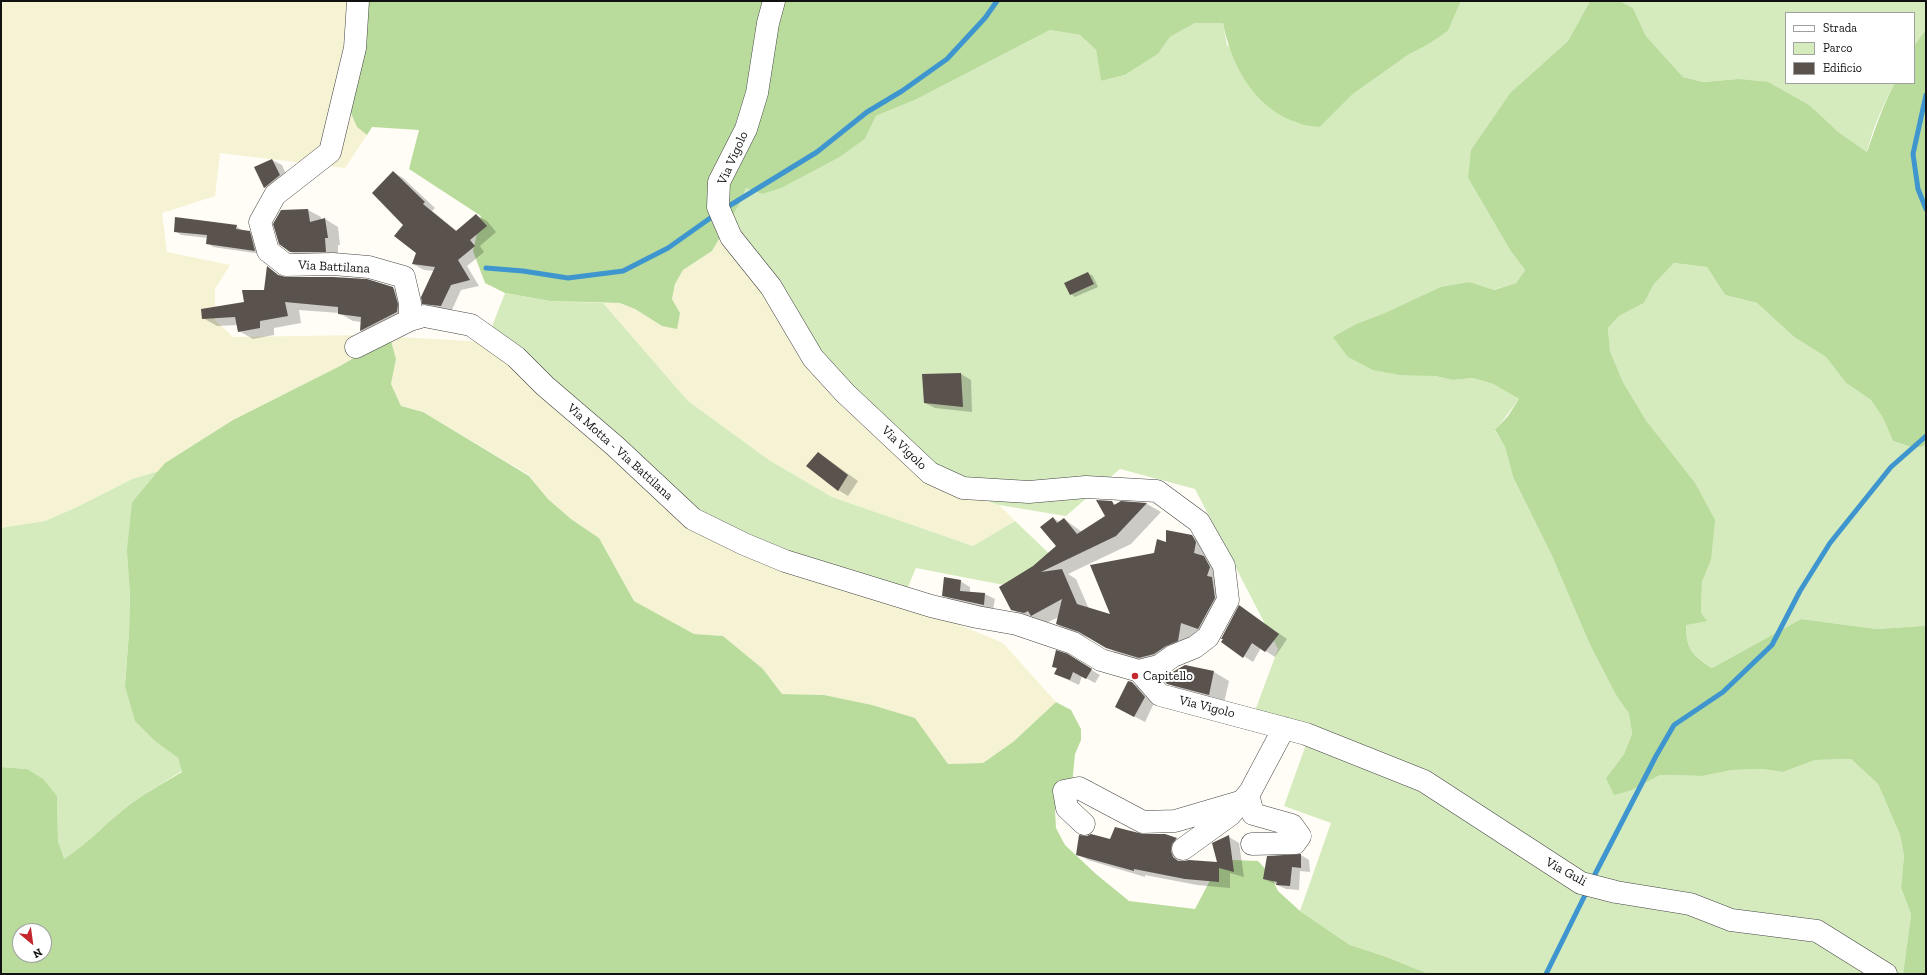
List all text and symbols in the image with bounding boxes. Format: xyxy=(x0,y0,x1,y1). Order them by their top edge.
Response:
legend xyxy=(1785,12,1915,84)
text: Strada xyxy=(1823,21,1857,35)
text: Parco xyxy=(1823,41,1852,55)
text: Edificio xyxy=(1823,61,1862,75)
street label: Via Vigolo xyxy=(714,129,752,187)
street label: Via Battilana xyxy=(298,257,370,277)
street label: Via Motta - Via Battilana xyxy=(564,400,676,504)
street label: Via Vigolo xyxy=(878,423,930,473)
place label: Capitello xyxy=(1143,668,1193,684)
marker: Capitello xyxy=(1130,671,1140,681)
street label: Via Vigolo xyxy=(1178,693,1236,721)
street label: Via Guli xyxy=(1543,854,1589,890)
north arrow xyxy=(12,923,52,963)
text: N xyxy=(31,945,44,961)

